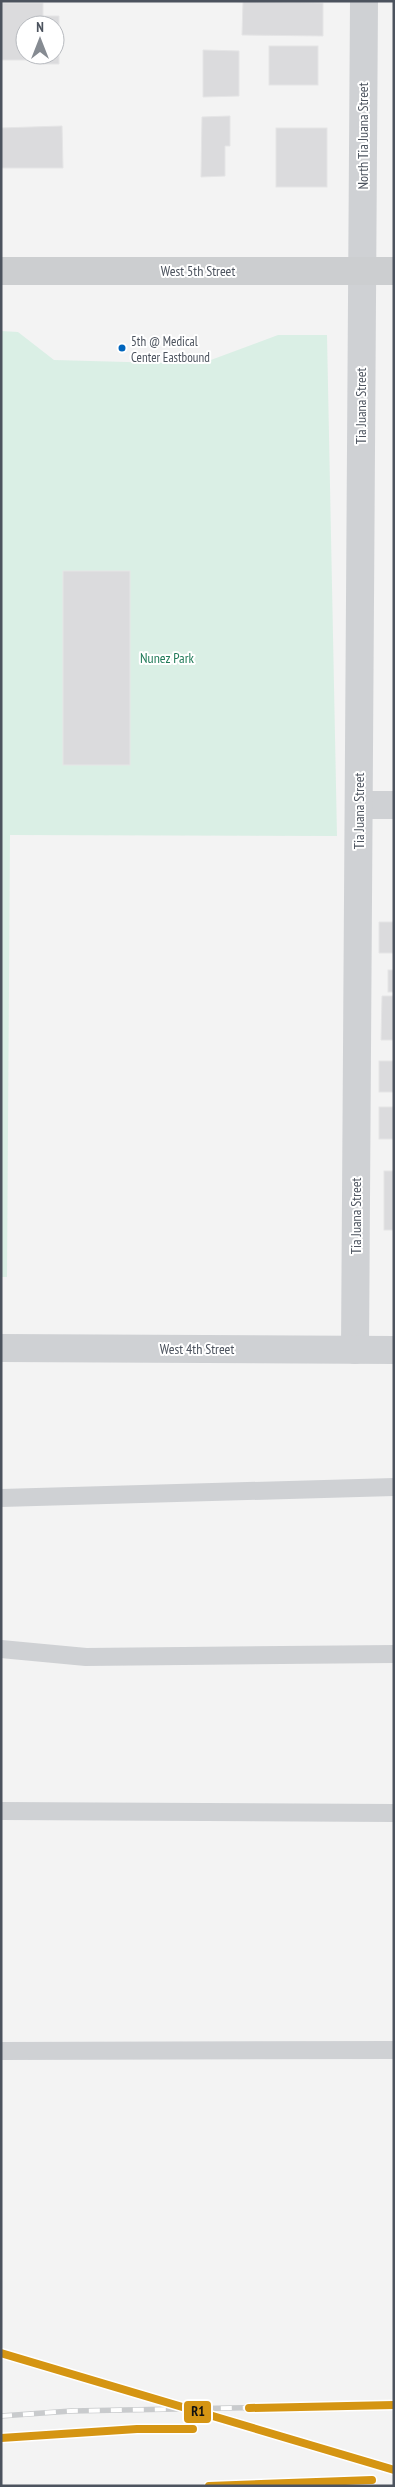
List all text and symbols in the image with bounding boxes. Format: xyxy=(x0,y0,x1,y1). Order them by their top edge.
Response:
north arrow xyxy=(15,15,65,65)
text: N xyxy=(36,18,44,36)
street label: North Tia Juana Street xyxy=(354,82,372,189)
street label: West 5th Street xyxy=(161,262,235,280)
place label: 5th @ Medical Center Eastbound xyxy=(131,333,210,366)
marker: 5th @ Medical Center Eastbound xyxy=(117,343,127,353)
street label: Tia Juana Street xyxy=(352,368,370,444)
park label: Nunez Park xyxy=(140,649,195,667)
street label: Tia Juana Street xyxy=(350,773,368,849)
street label: Tia Juana Street xyxy=(347,1178,365,1254)
street label: West 4th Street xyxy=(160,1340,234,1358)
line badge: R1 xyxy=(183,2400,212,2424)
text: R1 xyxy=(191,2402,205,2420)

